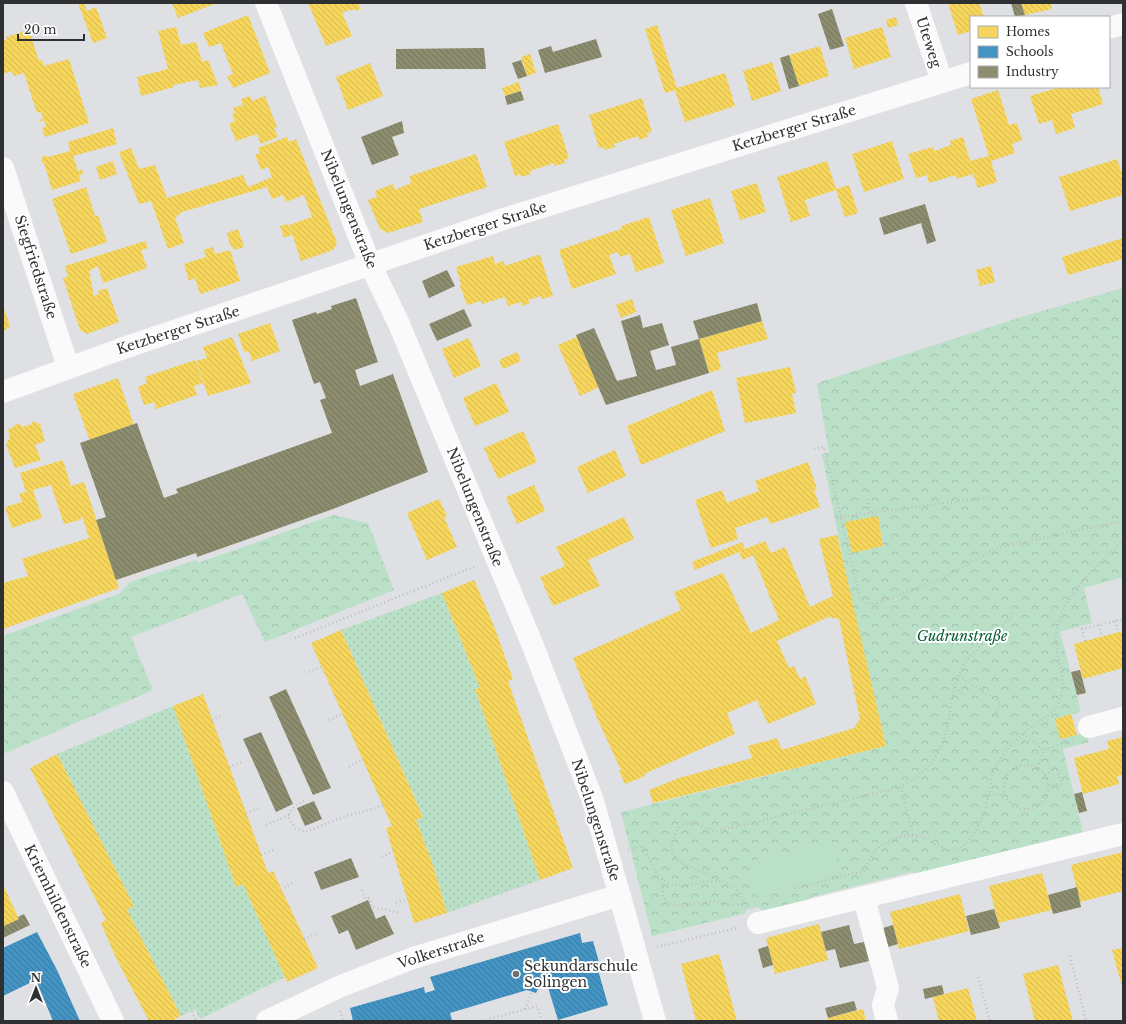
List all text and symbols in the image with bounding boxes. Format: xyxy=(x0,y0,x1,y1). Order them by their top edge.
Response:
street label: Uteweg xyxy=(912,14,946,71)
scale bar xyxy=(18,16,84,42)
legend xyxy=(970,16,1110,88)
text: 20 m xyxy=(24,22,56,37)
text: Homes xyxy=(1006,24,1050,39)
text: Schools xyxy=(1006,44,1053,59)
text: Industry xyxy=(1006,64,1059,79)
street label: Ketzberger Straße xyxy=(730,101,858,155)
street label: Nibelungenstraße xyxy=(317,146,381,272)
street label: Ketzberger Straße xyxy=(421,198,549,254)
street label: Siegfriedstraße xyxy=(11,213,61,321)
street label: Ketzberger Straße xyxy=(114,302,242,358)
street label: Nibelungenstraße xyxy=(443,444,507,570)
park label: Gudrunstraße xyxy=(917,627,1008,645)
street label: Nibelungenstraße xyxy=(568,757,624,883)
street label: Kriemhildenstraße xyxy=(20,841,96,971)
street label: Volkerstraße xyxy=(394,928,487,973)
place label: Sekundarschule Solingen xyxy=(524,957,638,991)
north arrow xyxy=(16,968,56,1008)
marker: Sekundarschule Solingen xyxy=(511,969,521,979)
text: N xyxy=(31,971,42,985)

